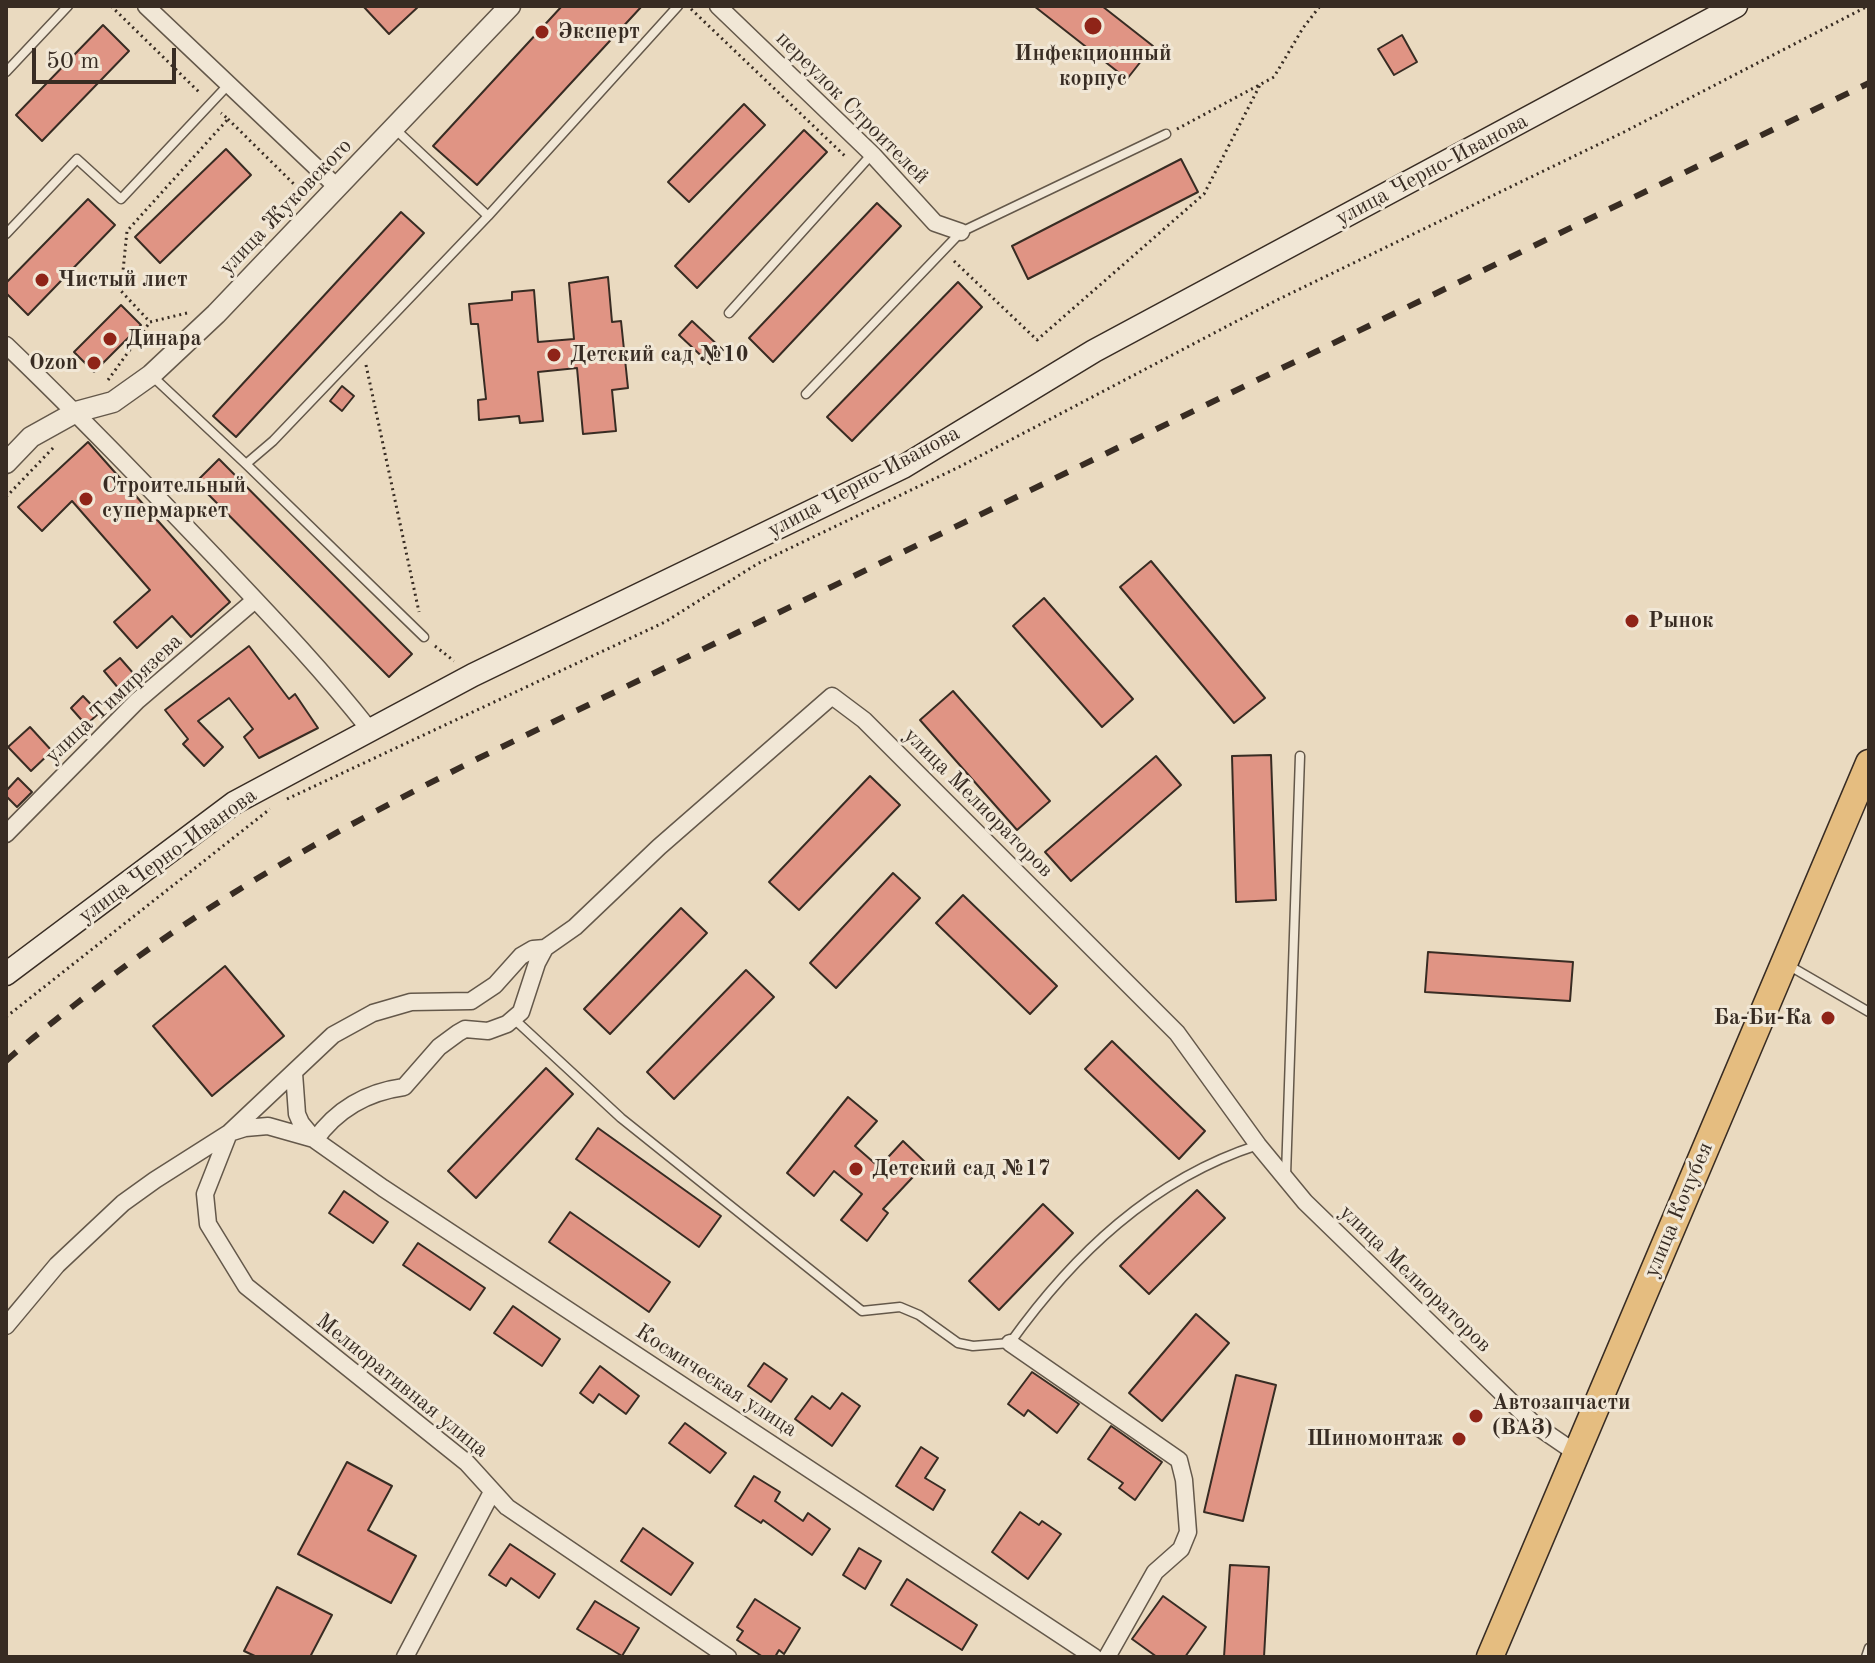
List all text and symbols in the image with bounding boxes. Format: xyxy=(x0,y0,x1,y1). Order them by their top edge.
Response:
marker: Инфекционный корпус xyxy=(1082,15,1104,37)
place label: Эксперт xyxy=(558,19,640,45)
marker: Эксперт xyxy=(533,23,551,41)
street label: переулок Строителей xyxy=(770,26,934,190)
scale bar xyxy=(36,32,180,82)
place label: Инфекционный корпус xyxy=(1014,41,1172,92)
text: 50 m xyxy=(46,50,100,74)
street label: улица Черно-Иванова xyxy=(1331,108,1533,232)
street label: улица Жуковского xyxy=(214,133,358,281)
place label: Чистый лист xyxy=(58,267,188,293)
marker: Чистый лист xyxy=(33,271,51,289)
place label: Динара xyxy=(126,326,202,352)
marker: Динара xyxy=(101,330,119,348)
place label: Детский сад №10 xyxy=(570,342,749,368)
marker: Детский сад №10 xyxy=(545,346,563,364)
place label: Ozon xyxy=(29,350,78,376)
marker: Ozon xyxy=(85,354,103,372)
street label: улица Черно-Иванова xyxy=(763,420,965,544)
place label: Строительный супермаркет xyxy=(102,473,246,524)
marker: Строительный супермаркет xyxy=(77,490,95,508)
place label: Рынок xyxy=(1648,608,1714,634)
marker: Рынок xyxy=(1623,612,1641,630)
street label: улица Тимирязева xyxy=(40,629,188,769)
street label: улица Мелиораторов xyxy=(898,723,1058,883)
street label: улица Черно-Иванова xyxy=(74,782,262,930)
place label: Ба-Би-Ка xyxy=(1713,1005,1812,1031)
marker: Ба-Би-Ка xyxy=(1819,1009,1837,1027)
street label: улица Кочубея xyxy=(1639,1138,1719,1282)
place label: Детский сад №17 xyxy=(872,1156,1051,1182)
marker: Детский сад №17 xyxy=(847,1160,865,1178)
street label: улица Мелиораторов xyxy=(1333,1200,1497,1358)
street label: Мелиоративная улица xyxy=(310,1308,494,1464)
street label: Космическая улица xyxy=(630,1319,802,1443)
place label: Автозапчасти (ВАЗ) xyxy=(1492,1390,1631,1442)
marker: Автозапчасти (ВАЗ) xyxy=(1467,1407,1485,1425)
place label: Шиномонтаж xyxy=(1307,1426,1443,1452)
marker: Шиномонтаж xyxy=(1450,1430,1468,1448)

